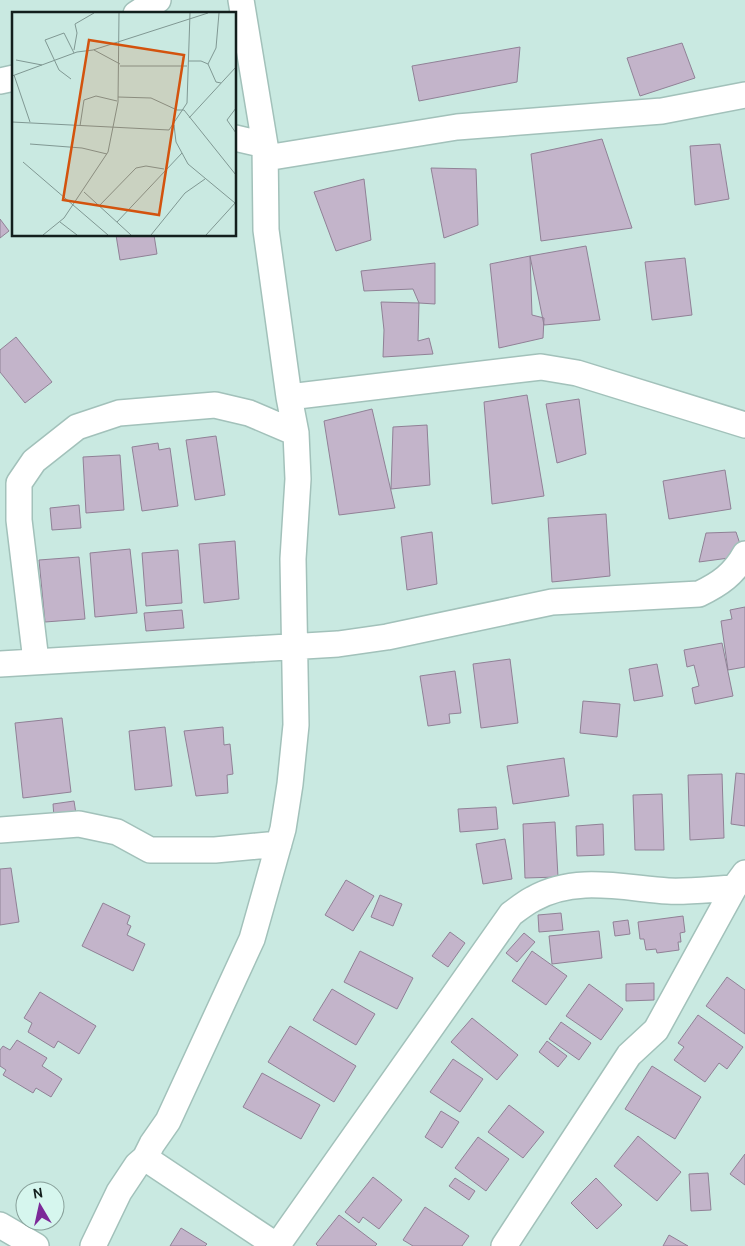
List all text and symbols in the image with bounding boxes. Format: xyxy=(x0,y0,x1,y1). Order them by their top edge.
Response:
inset map xyxy=(12,12,236,236)
north arrow xyxy=(15,1181,65,1231)
text: N xyxy=(32,1183,44,1203)

